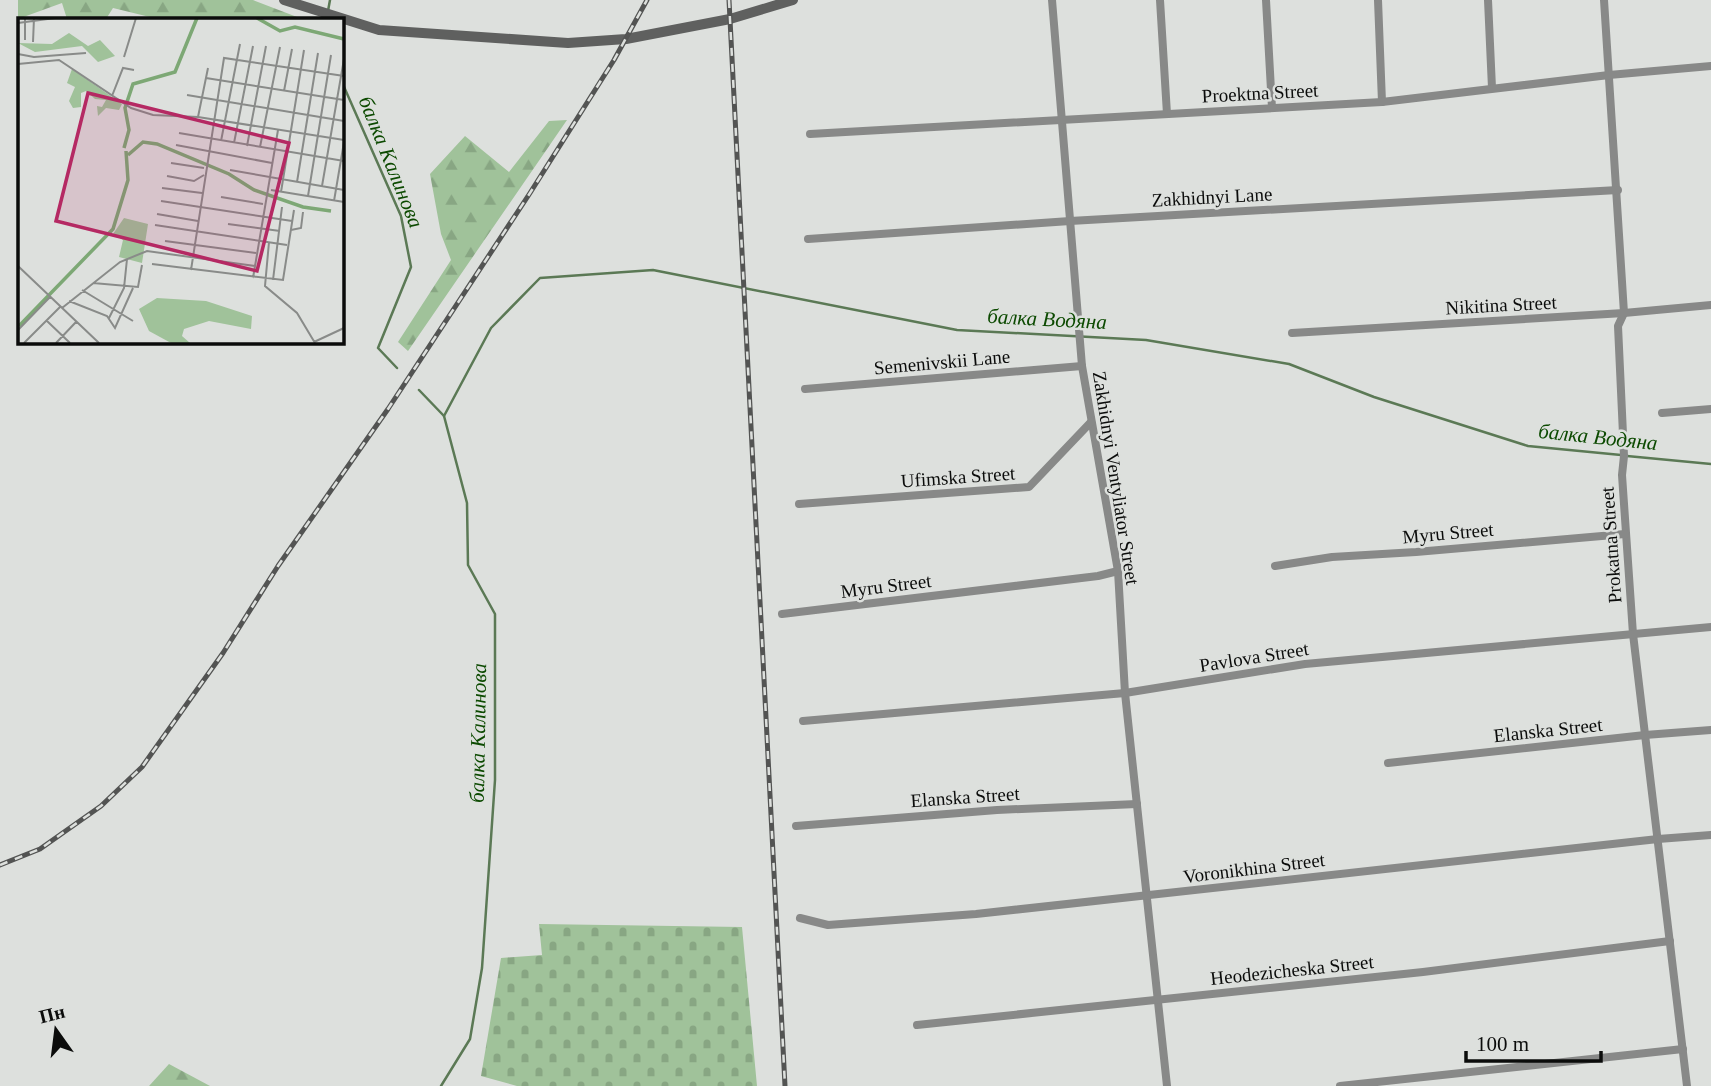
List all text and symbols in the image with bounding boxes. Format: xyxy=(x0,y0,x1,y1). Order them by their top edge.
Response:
inset map xyxy=(18,18,343,343)
street label: Proektna Street xyxy=(1201,79,1319,107)
water label: балка Калинова xyxy=(354,93,428,231)
street label: Zakhidnyi Lane xyxy=(1151,183,1273,211)
street label: Nikitina Street xyxy=(1445,292,1558,318)
water label: балка Водяна xyxy=(987,304,1107,334)
street label: Semenivskii Lane xyxy=(873,346,1011,378)
street label: Zakhidnyi Ventyliator Street xyxy=(1089,370,1143,587)
water label: балка Водяна xyxy=(1537,419,1659,455)
street label: Ufimska Street xyxy=(900,462,1017,491)
street label: Prokatna Street xyxy=(1596,485,1626,604)
street label: Myru Street xyxy=(1402,518,1495,547)
street label: Myru Street xyxy=(839,570,933,602)
street label: Pavlova Street xyxy=(1198,638,1311,676)
water label: балка Калинова xyxy=(465,663,491,803)
street label: Elanska Street xyxy=(1493,714,1604,746)
street label: Elanska Street xyxy=(910,783,1021,811)
street label: Voronikhina Street xyxy=(1182,849,1327,887)
street label: Heodezicheska Street xyxy=(1209,951,1375,989)
north arrow xyxy=(21,995,91,1065)
text: Пн xyxy=(37,1001,67,1027)
scale bar xyxy=(1466,1020,1601,1064)
text: 100 m xyxy=(1476,1032,1529,1056)

